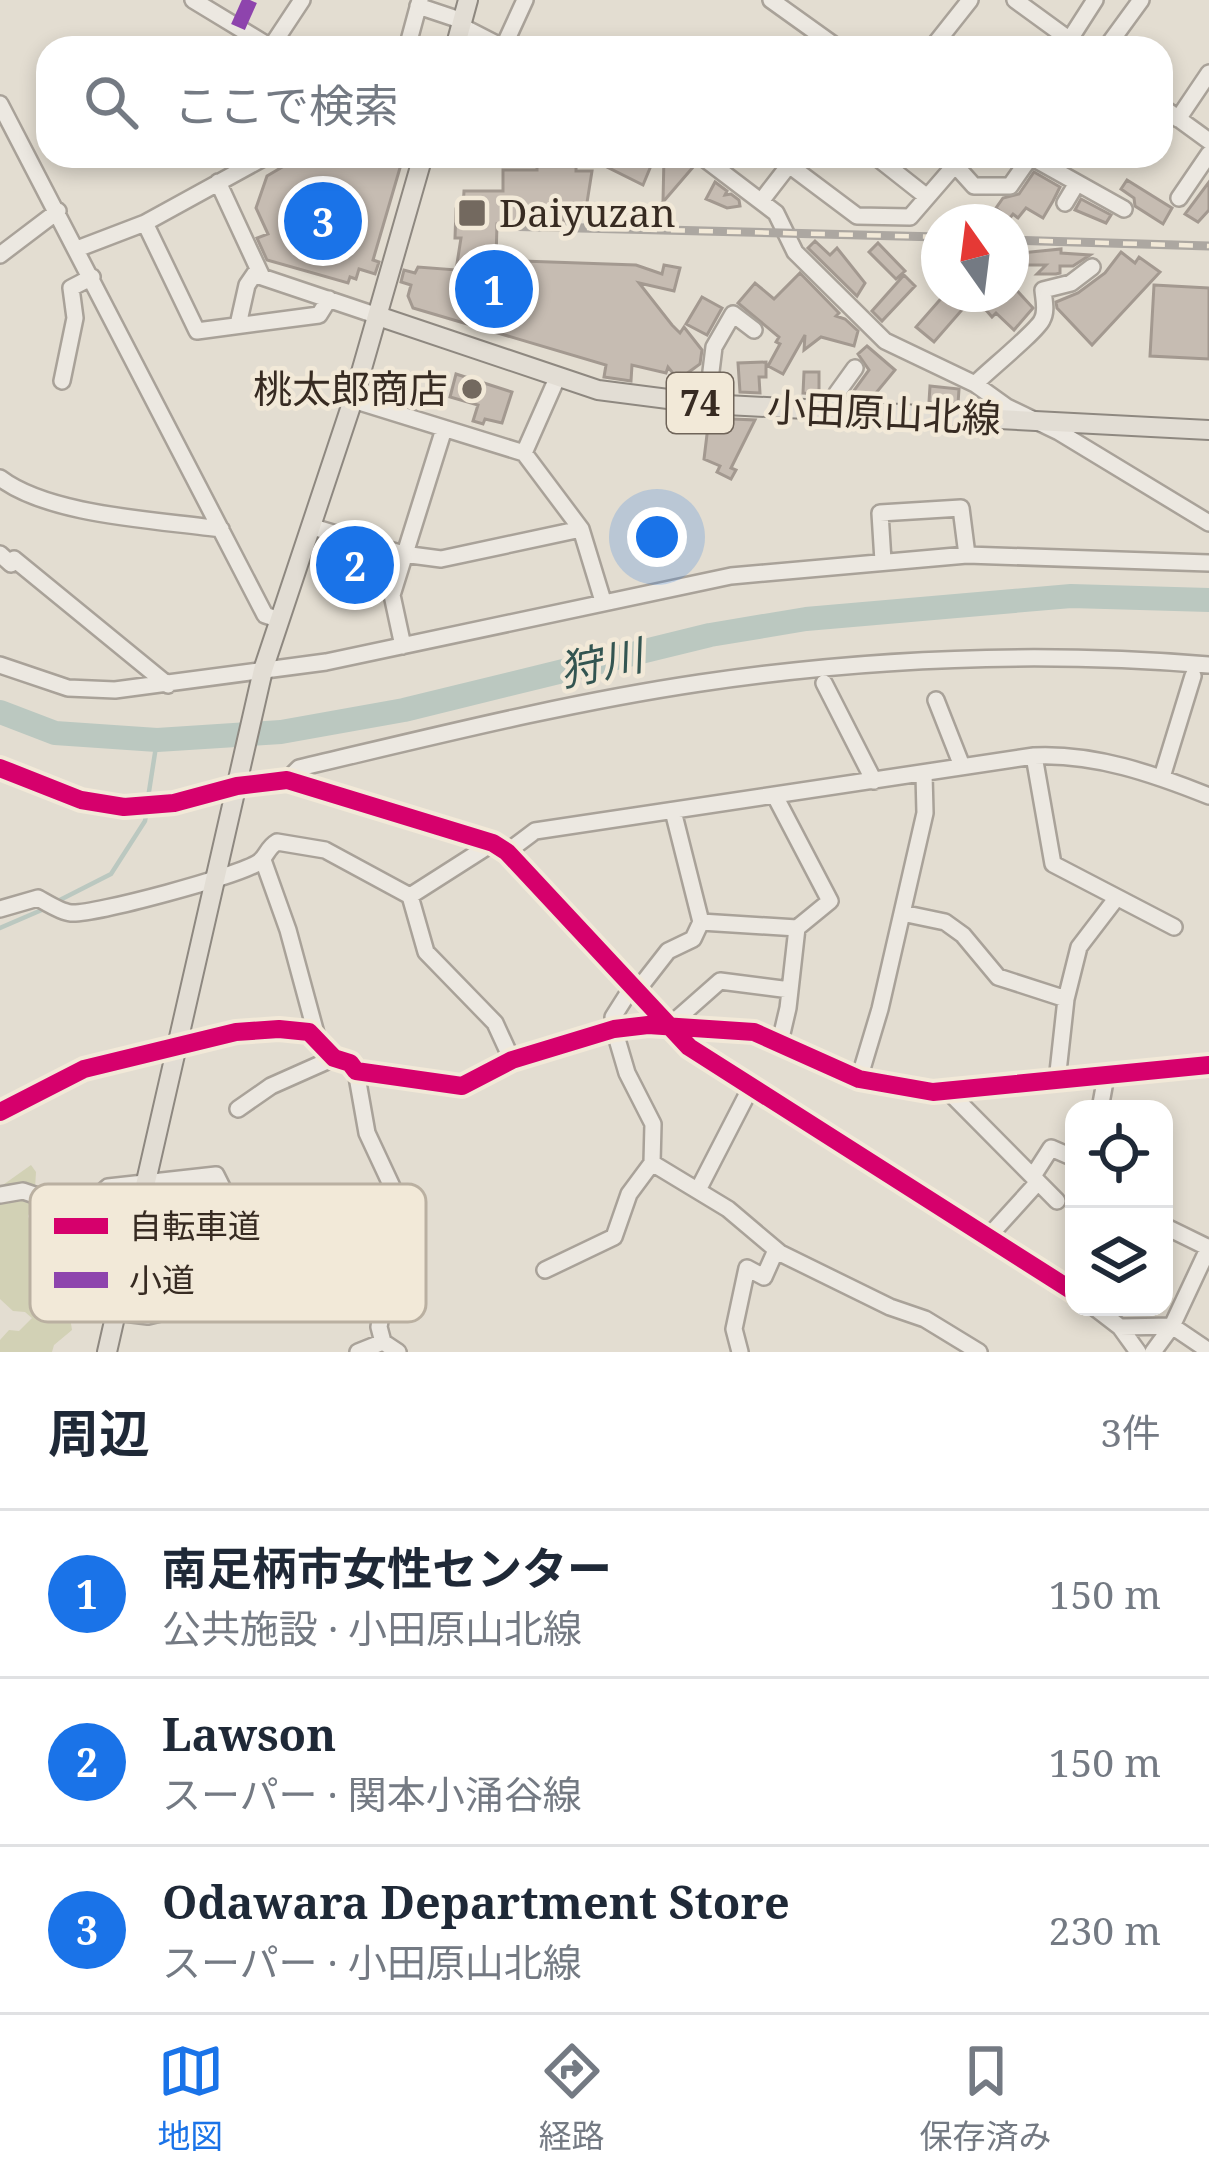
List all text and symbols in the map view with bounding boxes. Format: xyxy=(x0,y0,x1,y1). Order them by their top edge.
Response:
search box xyxy=(36,36,1173,168)
icon: search xyxy=(78,69,144,135)
text: ここで検索 xyxy=(174,74,399,135)
pin: 3 xyxy=(284,176,362,266)
place label: Daiyuzan xyxy=(499,185,676,238)
marker: Daiyuzan xyxy=(456,197,488,229)
north arrow xyxy=(921,204,1029,312)
pin: 1 xyxy=(455,244,533,334)
place label: 桃太郎商店 xyxy=(253,361,448,414)
road number: 74 xyxy=(667,373,733,433)
marker: 桃太郎商店 xyxy=(459,376,485,402)
street label: 小田原山北線 xyxy=(766,379,1002,444)
your location xyxy=(627,507,687,567)
pin: 2 xyxy=(316,520,394,610)
water label: 狩川 xyxy=(554,624,652,698)
map controls xyxy=(1065,1100,1173,1316)
button: locate xyxy=(1065,1100,1173,1208)
legend xyxy=(30,1184,426,1322)
text: 自転車道 xyxy=(129,1203,261,1248)
button: layers xyxy=(1065,1208,1173,1316)
text: 小道 xyxy=(129,1257,195,1302)
text: 周辺 xyxy=(48,1397,150,1467)
text: 3件 xyxy=(1100,1405,1161,1458)
text: 南足柄市女性センター xyxy=(162,1537,612,1598)
text: 1 xyxy=(76,1567,98,1620)
text: 150 m xyxy=(1049,1567,1161,1620)
text: 公共施設 · 小田原山北線 xyxy=(162,1601,582,1654)
text: Lawson xyxy=(162,1703,336,1764)
text: 2 xyxy=(76,1735,98,1788)
text: 150 m xyxy=(1049,1735,1161,1788)
text: スーパー · 関本小涌谷線 xyxy=(162,1767,582,1820)
text: Odawara Department Store xyxy=(162,1871,790,1932)
text: 3 xyxy=(76,1903,98,1956)
text: 230 m xyxy=(1049,1903,1161,1956)
text: スーパー · 小田原山北線 xyxy=(162,1935,582,1988)
tab: 地図 xyxy=(158,2038,224,2158)
tab: 経路 xyxy=(539,2038,605,2158)
tab: 保存済み xyxy=(920,2038,1052,2158)

